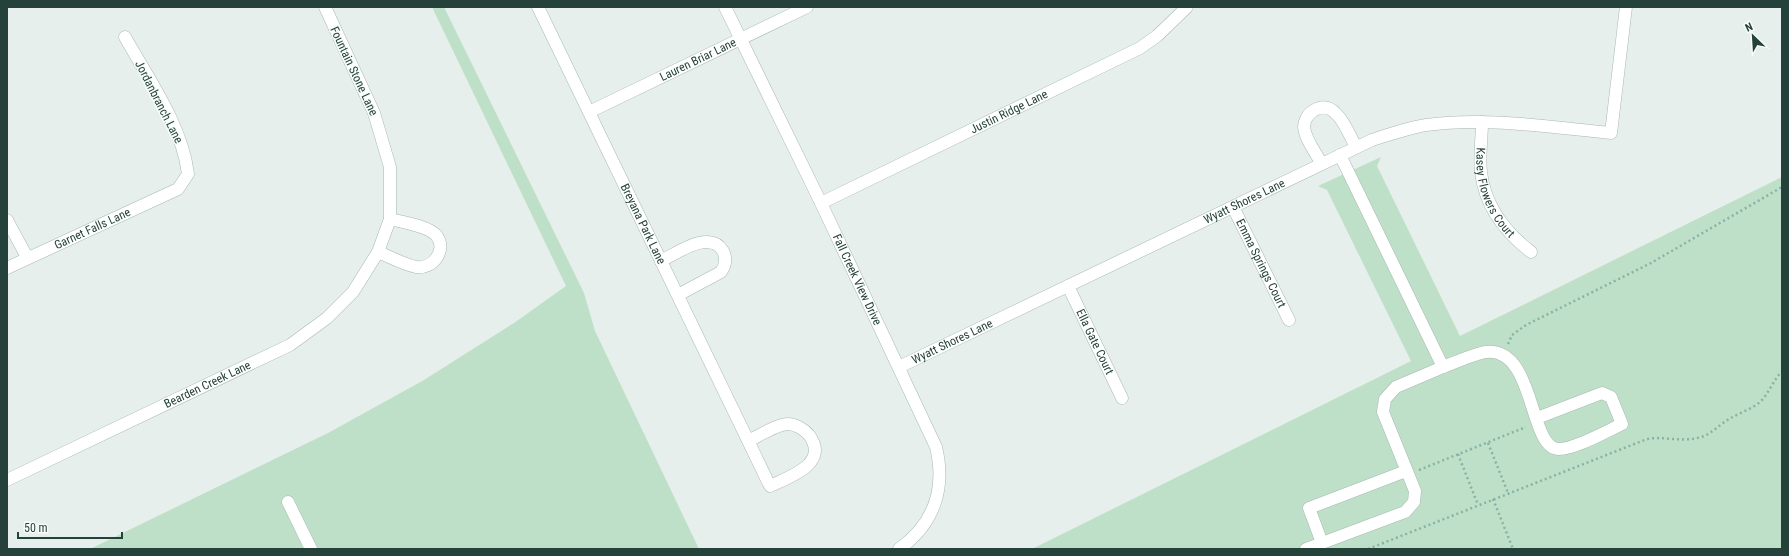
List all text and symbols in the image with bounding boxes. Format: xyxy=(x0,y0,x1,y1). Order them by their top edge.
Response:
north arrow xyxy=(1733,16,1773,56)
text: N xyxy=(1743,20,1755,35)
street label: Fountain Stone Lane xyxy=(327,24,381,118)
street label: Lauren Briar Lane xyxy=(658,35,739,84)
street label: Jordanbranch Lane xyxy=(132,58,186,146)
street label: Justin Ridge Lane xyxy=(968,87,1050,136)
street label: Kasey Flowers Court xyxy=(1473,147,1518,241)
street label: Wyatt Shores Lane xyxy=(1202,176,1287,227)
street label: Breyana Park Lane xyxy=(618,181,669,267)
street label: Garnet Falls Lane xyxy=(52,205,133,252)
street label: Emma Springs Court xyxy=(1233,217,1289,311)
street label: Fall Creek View Drive xyxy=(830,232,885,328)
street label: Ella Gate Court xyxy=(1073,307,1117,377)
street label: Wyatt Shores Lane xyxy=(909,316,995,367)
street label: Bearden Creek Lane xyxy=(162,358,253,411)
scale bar xyxy=(18,514,122,540)
text: 50 m xyxy=(24,521,48,535)

